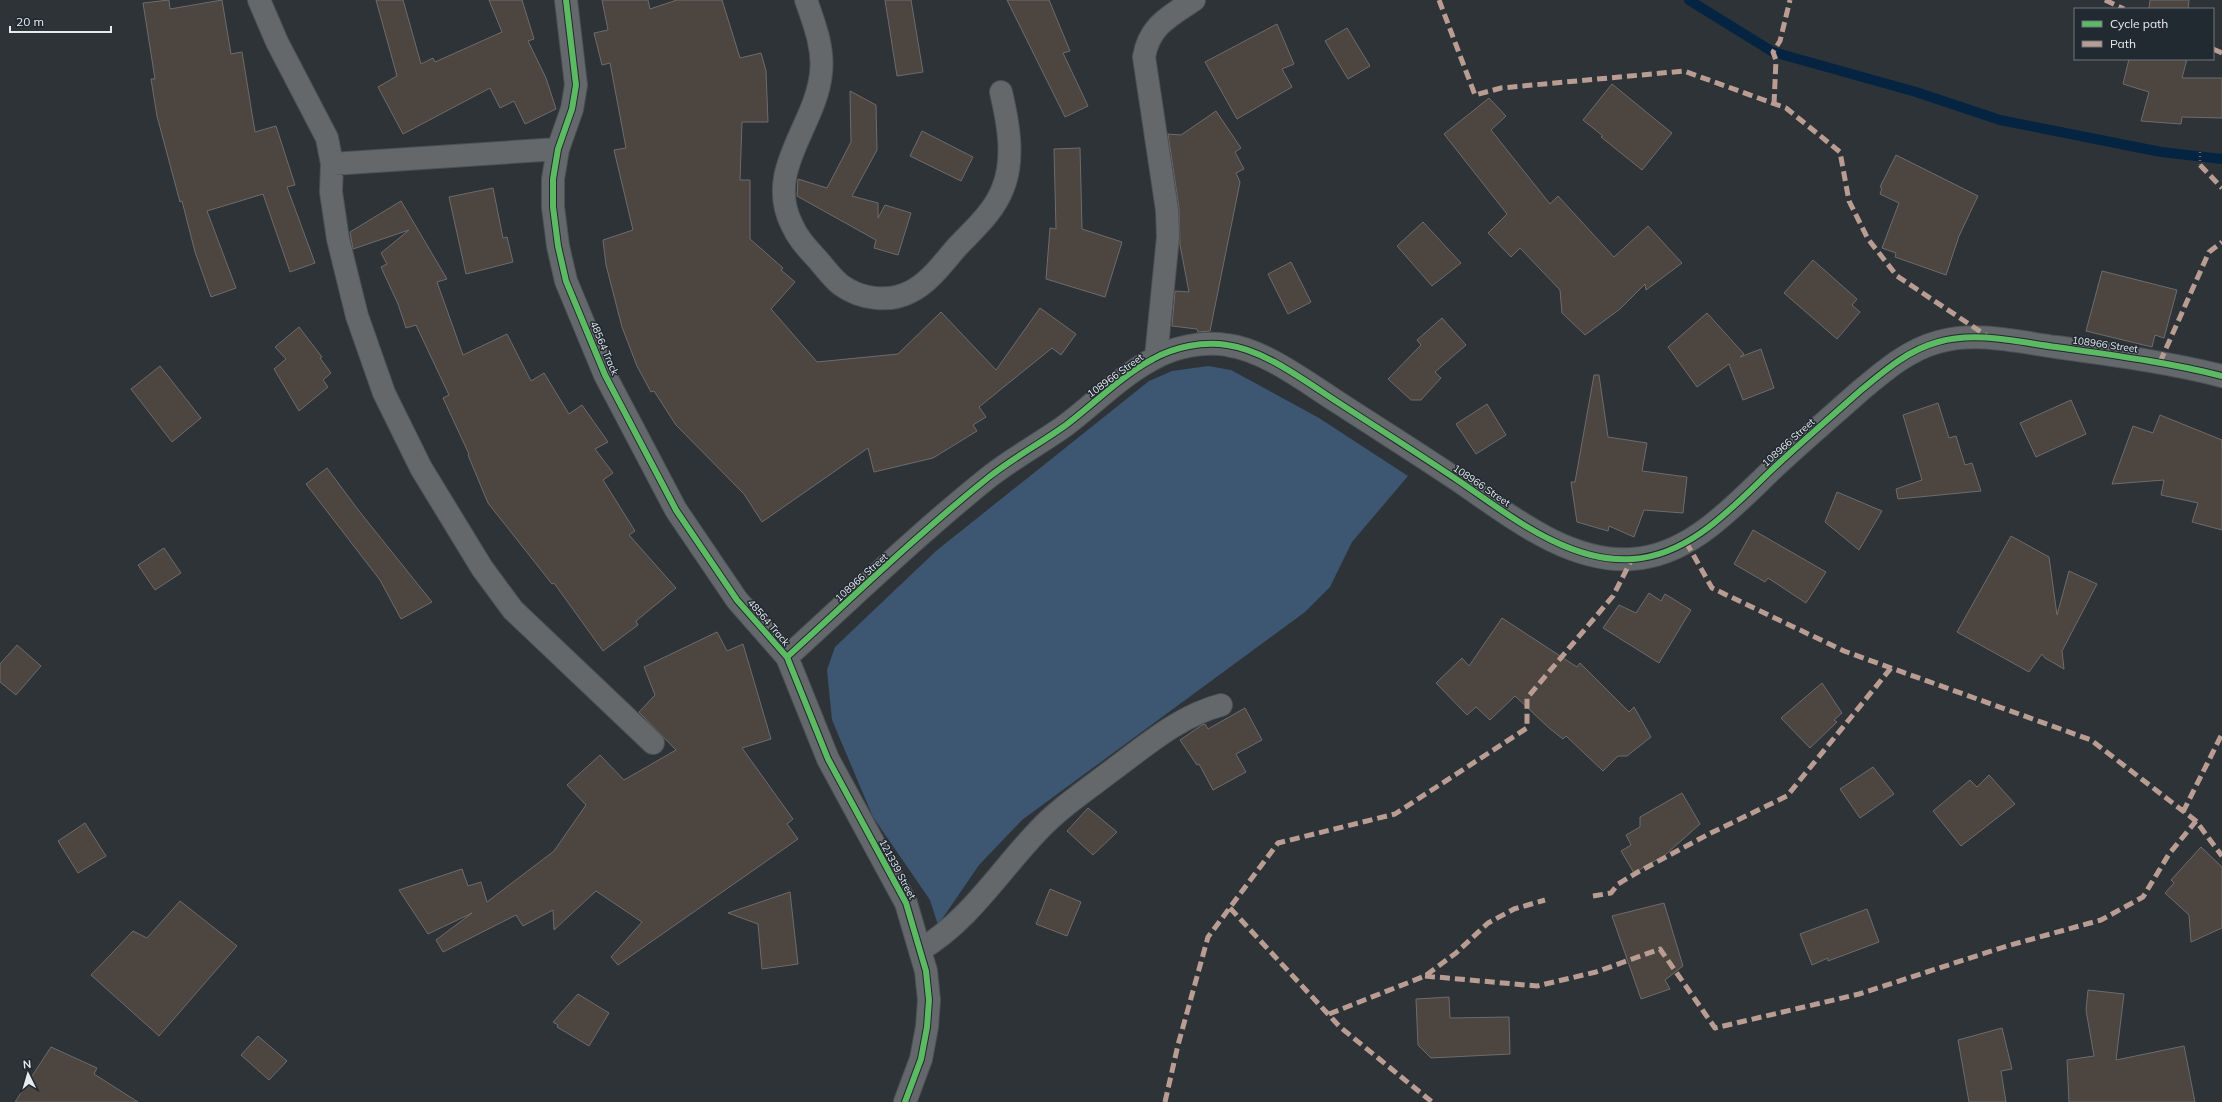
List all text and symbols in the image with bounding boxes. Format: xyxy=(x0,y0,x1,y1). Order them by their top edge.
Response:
scale bar xyxy=(10,8,111,34)
legend xyxy=(2074,8,2214,60)
text: 20 m xyxy=(16,14,44,29)
text: Cycle path xyxy=(2110,16,2168,31)
text: Path xyxy=(2110,36,2136,51)
street label: 48564 Track xyxy=(587,319,622,378)
street label: 108966 Street xyxy=(2071,333,2139,356)
street label: 108966 Street xyxy=(1085,350,1146,400)
street label: 108966 Street xyxy=(1759,415,1818,469)
street label: 108966 Street xyxy=(1451,461,1513,510)
street label: 108966 Street xyxy=(832,550,891,604)
street label: 48564 Track xyxy=(745,596,793,649)
street label: 121339 Street xyxy=(876,837,919,902)
north arrow xyxy=(8,1054,48,1094)
text: N xyxy=(22,1057,32,1071)

